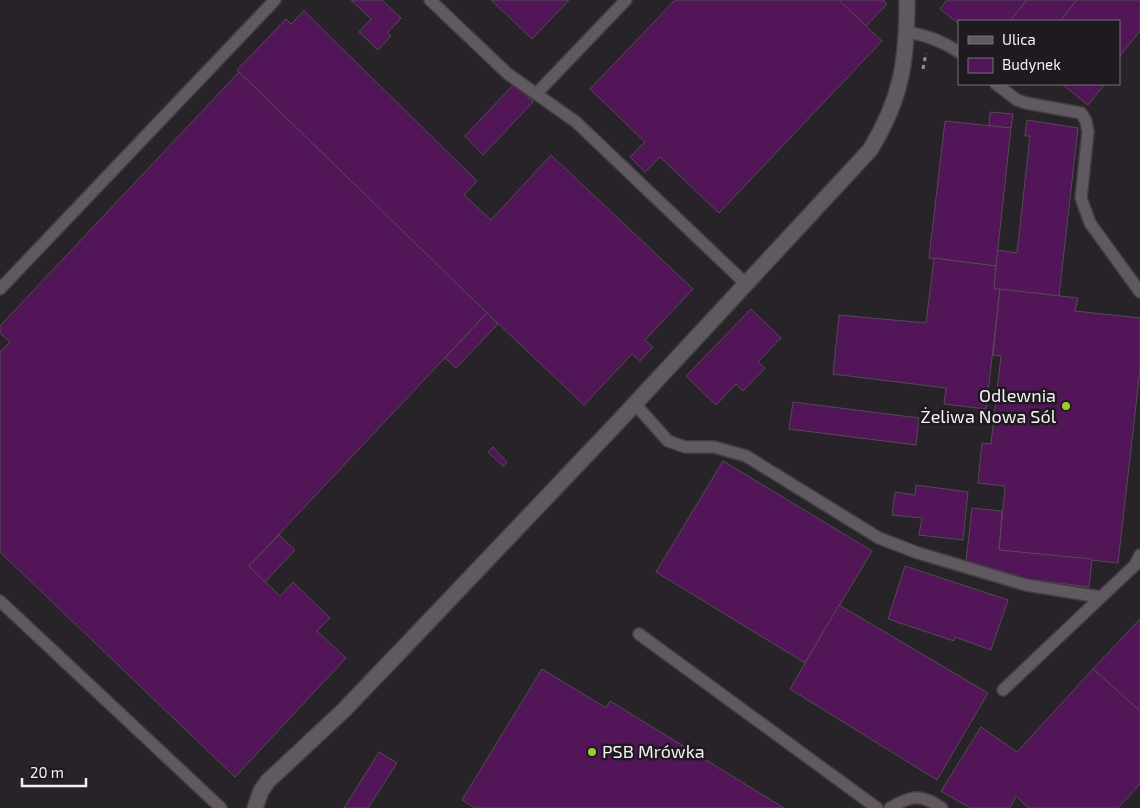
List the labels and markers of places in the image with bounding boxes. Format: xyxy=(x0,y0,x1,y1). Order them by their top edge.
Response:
place label: Odlewnia Żeliwa Nowa Sól xyxy=(920,384,1057,427)
marker: Odlewnia Żeliwa Nowa Sól xyxy=(1060,400,1072,412)
place label: PSB Mrówka xyxy=(602,740,705,762)
marker: PSB Mrówka xyxy=(586,746,598,758)

